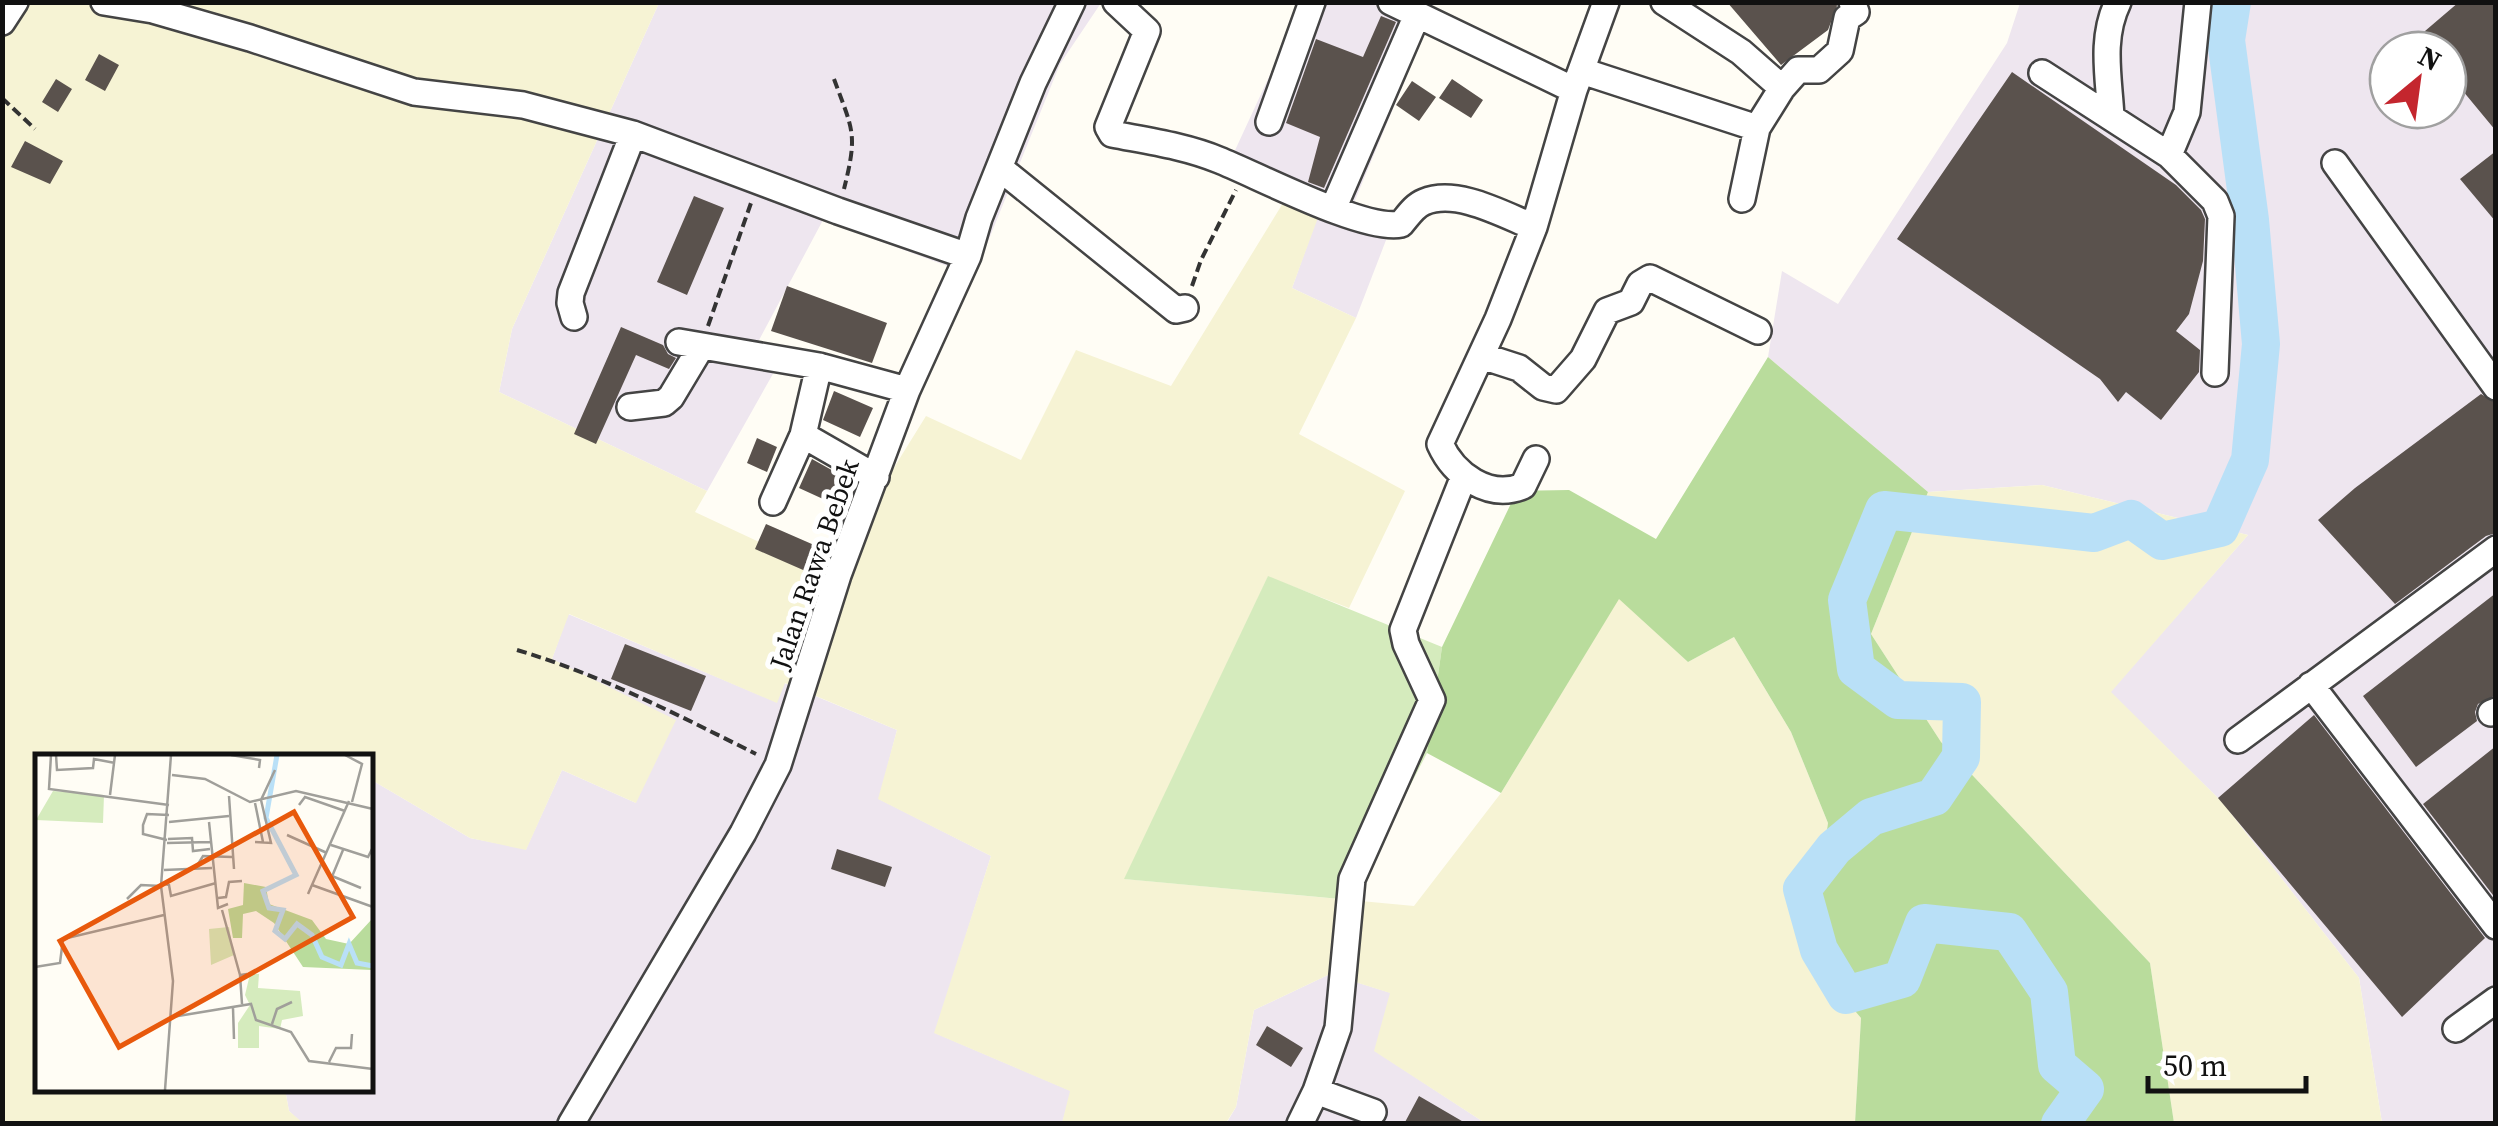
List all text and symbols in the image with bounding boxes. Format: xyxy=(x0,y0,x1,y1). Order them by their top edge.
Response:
north arrow xyxy=(2368,30,2468,130)
text: N xyxy=(2412,37,2448,80)
street label: Jalan Rawa Bebek xyxy=(760,453,868,675)
inset map xyxy=(35,754,372,1091)
scale bar xyxy=(2148,1031,2306,1093)
text: 50 m xyxy=(2163,1045,2227,1086)

